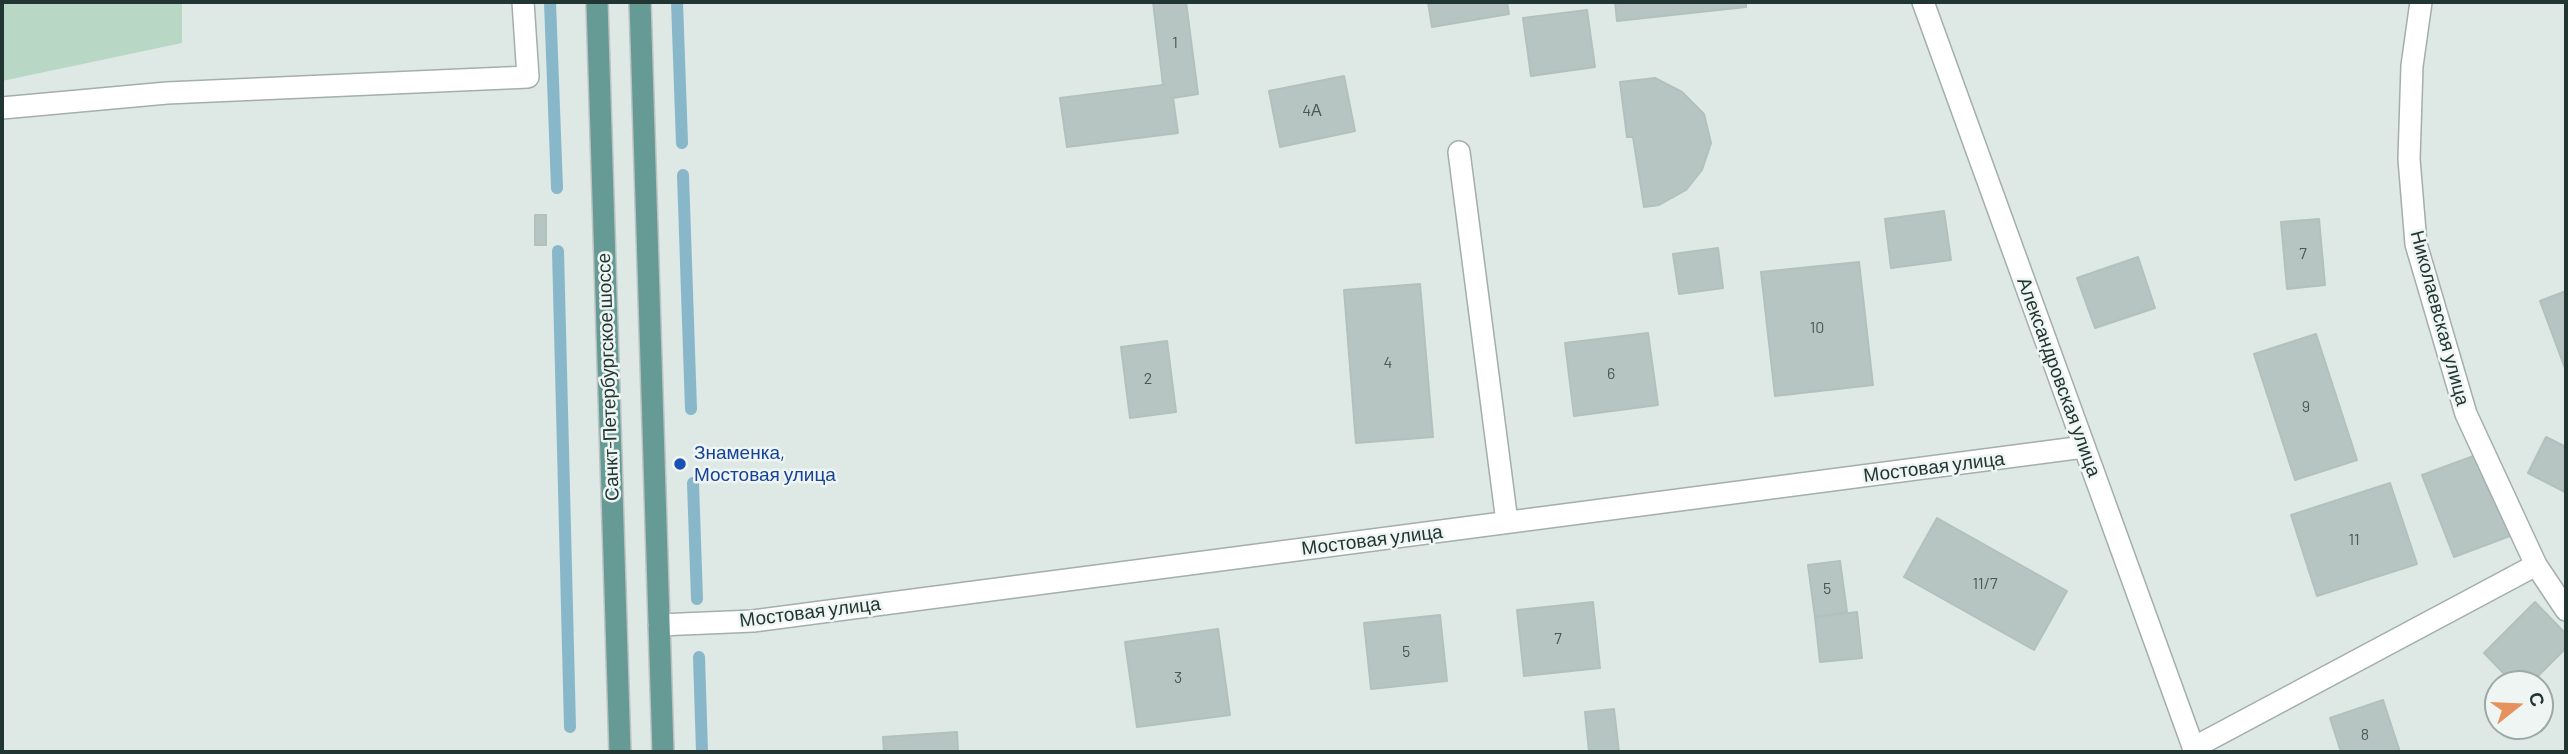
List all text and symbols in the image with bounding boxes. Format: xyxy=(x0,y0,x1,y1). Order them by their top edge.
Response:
house number: 1 xyxy=(1172,33,1178,53)
house number: 4А xyxy=(1302,101,1322,121)
street label: Николаевская улица xyxy=(2406,228,2474,408)
house number: 7 xyxy=(2299,244,2307,264)
street label: Санкт-Петербургское шоссе xyxy=(592,253,624,501)
street label: Александровская улица xyxy=(2012,274,2106,480)
house number: 10 xyxy=(1810,318,1824,338)
house number: 4 xyxy=(1384,353,1392,373)
house number: 6 xyxy=(1607,364,1615,384)
house number: 2 xyxy=(1144,369,1152,389)
house number: 9 xyxy=(2302,397,2310,417)
place label: Знаменка, Мостовая улица xyxy=(694,442,836,486)
street label: Мостовая улица xyxy=(1862,447,2006,487)
marker: Знаменка, Мостовая улица xyxy=(672,456,688,472)
street label: Мостовая улица xyxy=(1300,520,1444,560)
house number: 11 xyxy=(2348,530,2360,550)
house number: 11/7 xyxy=(1972,574,1998,594)
house number: 5 xyxy=(1823,579,1831,599)
street label: Мостовая улица xyxy=(738,592,882,632)
house number: 7 xyxy=(1554,629,1562,649)
house number: 5 xyxy=(1402,642,1410,662)
house number: 3 xyxy=(1174,668,1182,688)
north arrow xyxy=(2484,670,2554,740)
text: С xyxy=(2524,689,2551,709)
house number: 8 xyxy=(2361,725,2369,745)

